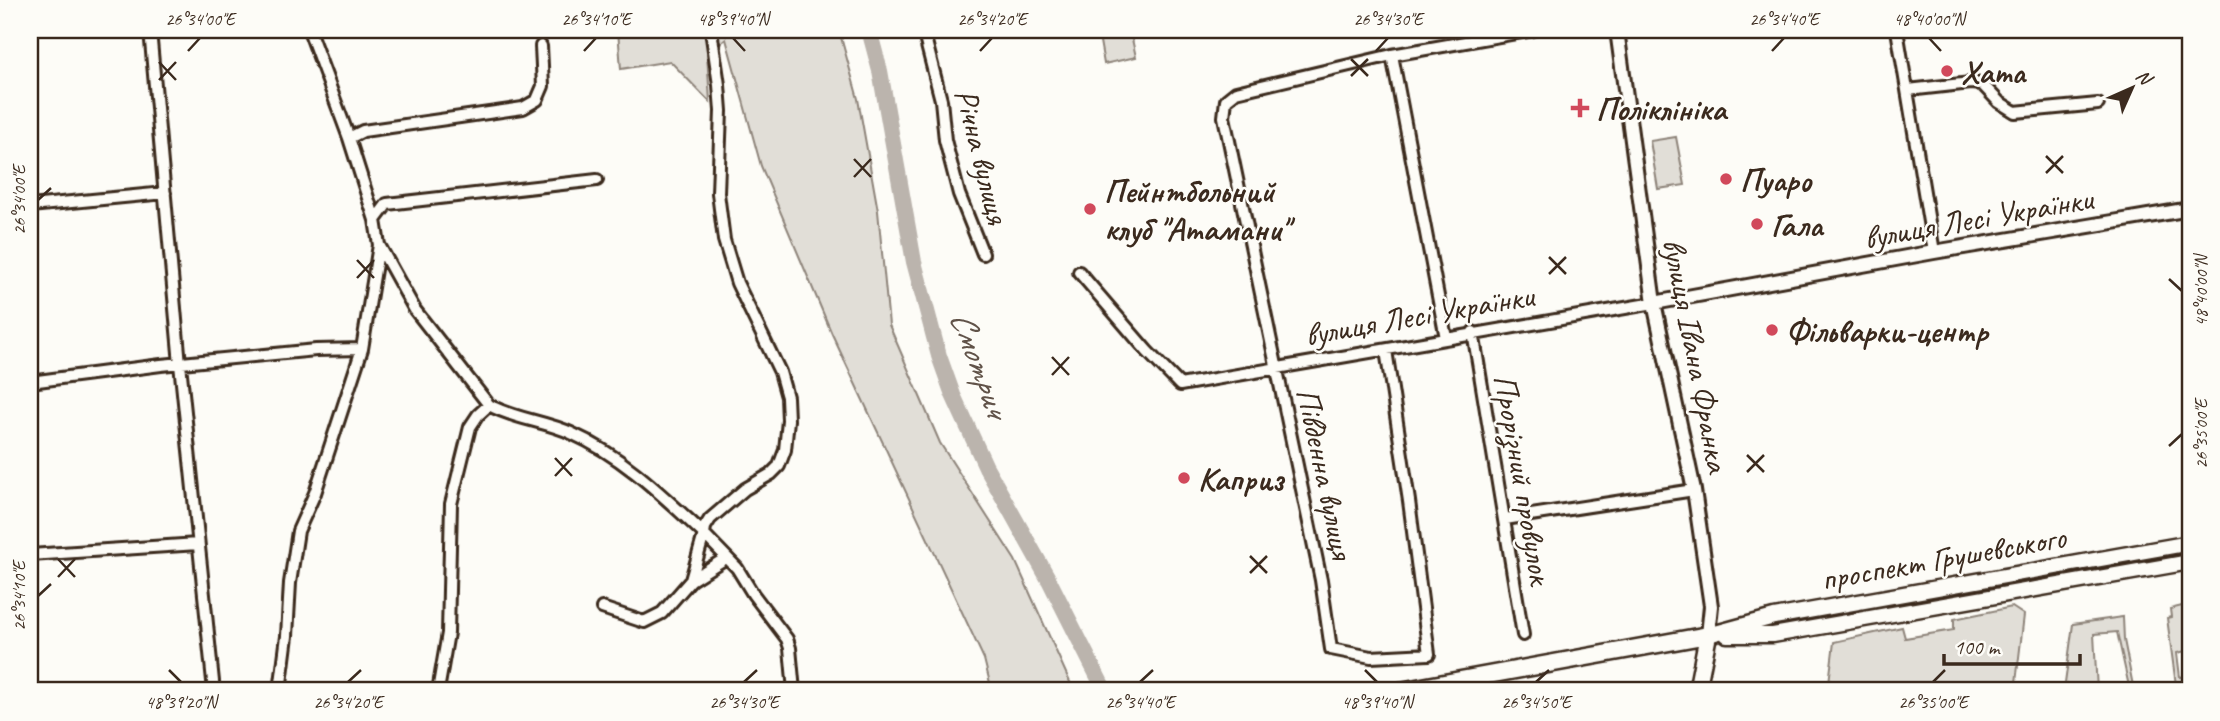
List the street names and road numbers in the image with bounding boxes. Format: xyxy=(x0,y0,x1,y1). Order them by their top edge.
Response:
street label: Річна вулиця xyxy=(945,84,1019,229)
street label: вулиця Лесі Українки xyxy=(1861,177,2098,259)
street label: вулиця Івана Франка xyxy=(1653,235,1740,478)
street label: вулиця Лесі Українки xyxy=(1302,274,1539,356)
street label: Прорізний провулок xyxy=(1484,371,1563,590)
street label: Південна вулиця xyxy=(1286,384,1364,565)
street label: проспект Грушевського xyxy=(1818,516,2070,600)

